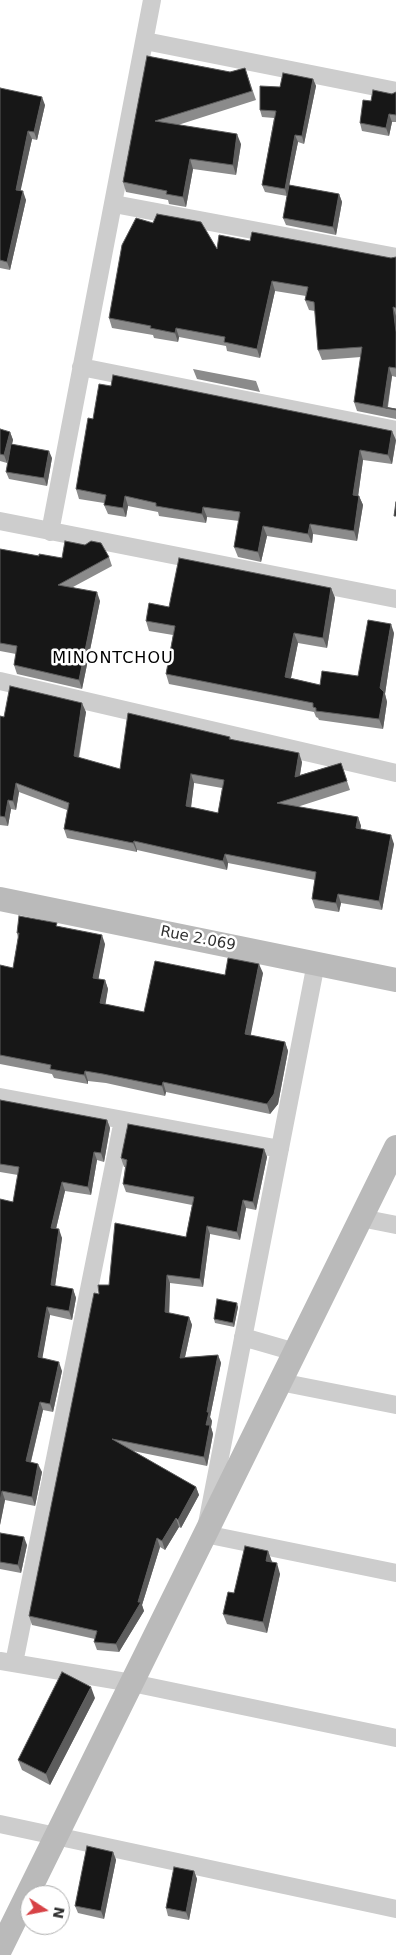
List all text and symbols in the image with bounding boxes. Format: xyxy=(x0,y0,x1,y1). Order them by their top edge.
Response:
district label: MINONTCHOU xyxy=(51,649,175,669)
street label: Rue 2.069 xyxy=(159,923,237,955)
north arrow xyxy=(20,1885,70,1935)
text: N xyxy=(50,1905,68,1920)

